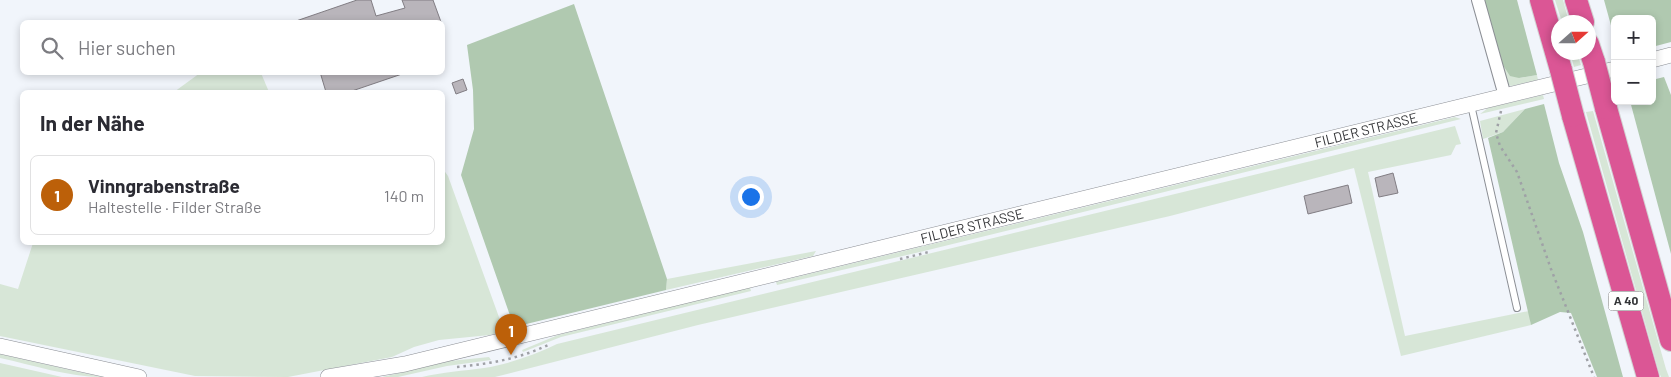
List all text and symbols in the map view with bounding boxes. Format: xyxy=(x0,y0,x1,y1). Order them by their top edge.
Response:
north arrow xyxy=(1551,15,1596,60)
map controls xyxy=(1611,15,1656,105)
button: + xyxy=(1611,15,1656,60)
search box xyxy=(20,20,445,75)
icon: search xyxy=(38,34,66,62)
text: Hier suchen xyxy=(78,36,176,59)
button: − xyxy=(1611,60,1656,105)
street label: FILDER STRASSE xyxy=(1313,108,1419,151)
text: In der Nähe xyxy=(40,110,145,135)
text: Vinngrabenstraße xyxy=(88,174,240,197)
your location xyxy=(738,184,764,210)
text: 1 xyxy=(54,186,60,205)
text: 140 m xyxy=(384,186,424,205)
text: Haltestelle · Filder Straße xyxy=(88,197,261,216)
street label: FILDER STRASSE xyxy=(919,204,1025,247)
road number: A 40 xyxy=(1608,292,1644,310)
pin: 1 xyxy=(495,314,527,355)

